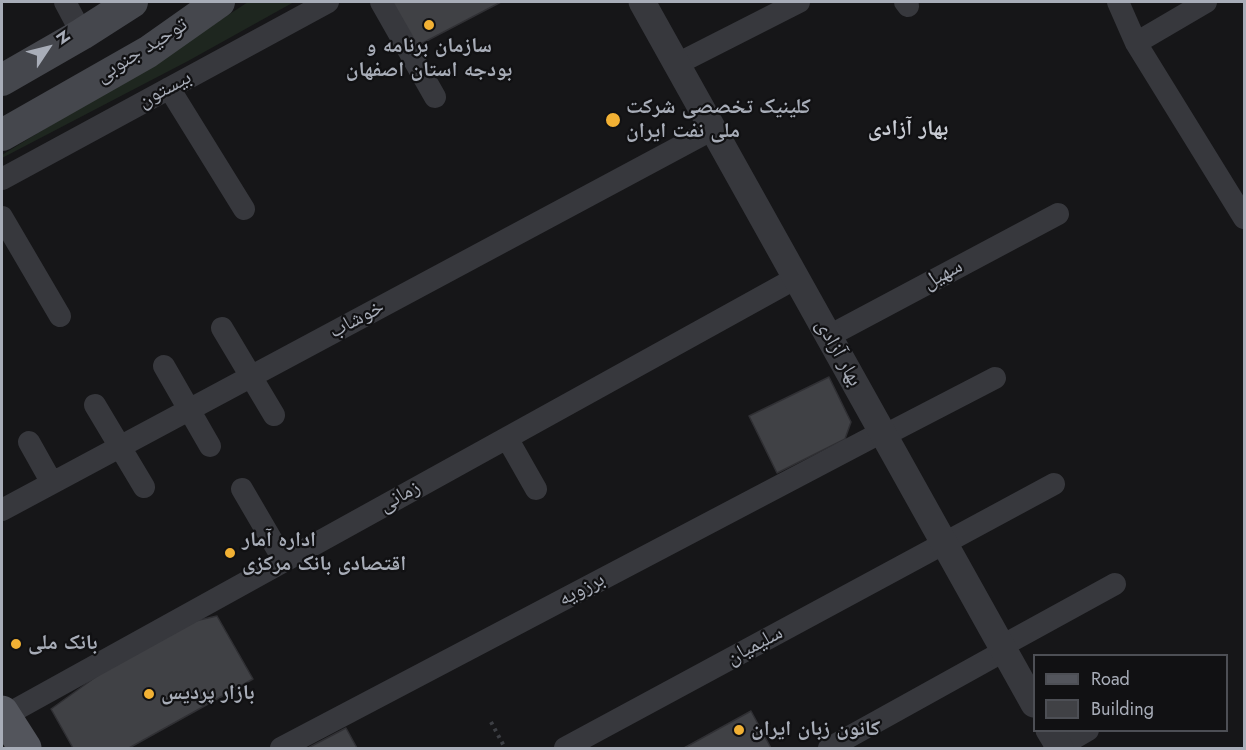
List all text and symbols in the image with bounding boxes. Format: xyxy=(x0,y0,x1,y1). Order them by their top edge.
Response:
street label: توحید جنوبی xyxy=(91,13,193,89)
north arrow xyxy=(18,18,78,78)
marker: سازمان برنامه و بودجه استان اصفهان xyxy=(422,18,436,32)
text: N xyxy=(50,26,76,49)
place label: سازمان برنامه و بودجه استان اصفهان xyxy=(346,34,512,84)
street label: بیستون xyxy=(134,66,196,114)
place label: کلینیک تخصصی شرکت ملی نفت ایران xyxy=(626,95,811,145)
marker: کلینیک تخصصی شرکت ملی نفت ایران xyxy=(604,111,622,129)
district label: بهار آزادی xyxy=(868,117,948,143)
street label: سهیل xyxy=(919,254,967,296)
street label: خوشاب xyxy=(325,295,389,345)
street label: بهار آزادی xyxy=(809,315,867,391)
street label: زمانی xyxy=(375,476,425,518)
place label: اداره آمار اقتصادی بانک مرکزی xyxy=(242,528,406,578)
marker: اداره آمار اقتصادی بانک مرکزی xyxy=(223,546,237,560)
street label: برزویه xyxy=(555,567,609,613)
street label: سلیمیان xyxy=(722,621,788,671)
place label: بانک ملی xyxy=(28,631,98,657)
marker: بانک ملی xyxy=(9,637,23,651)
legend xyxy=(1033,654,1228,732)
text: Road xyxy=(1091,666,1130,692)
place label: بازار پردیس xyxy=(161,681,255,707)
marker: بازار پردیس xyxy=(142,687,156,701)
text: Building xyxy=(1091,696,1154,722)
place label: کانون زبان ایران xyxy=(751,717,880,743)
marker: کانون زبان ایران xyxy=(732,723,746,737)

